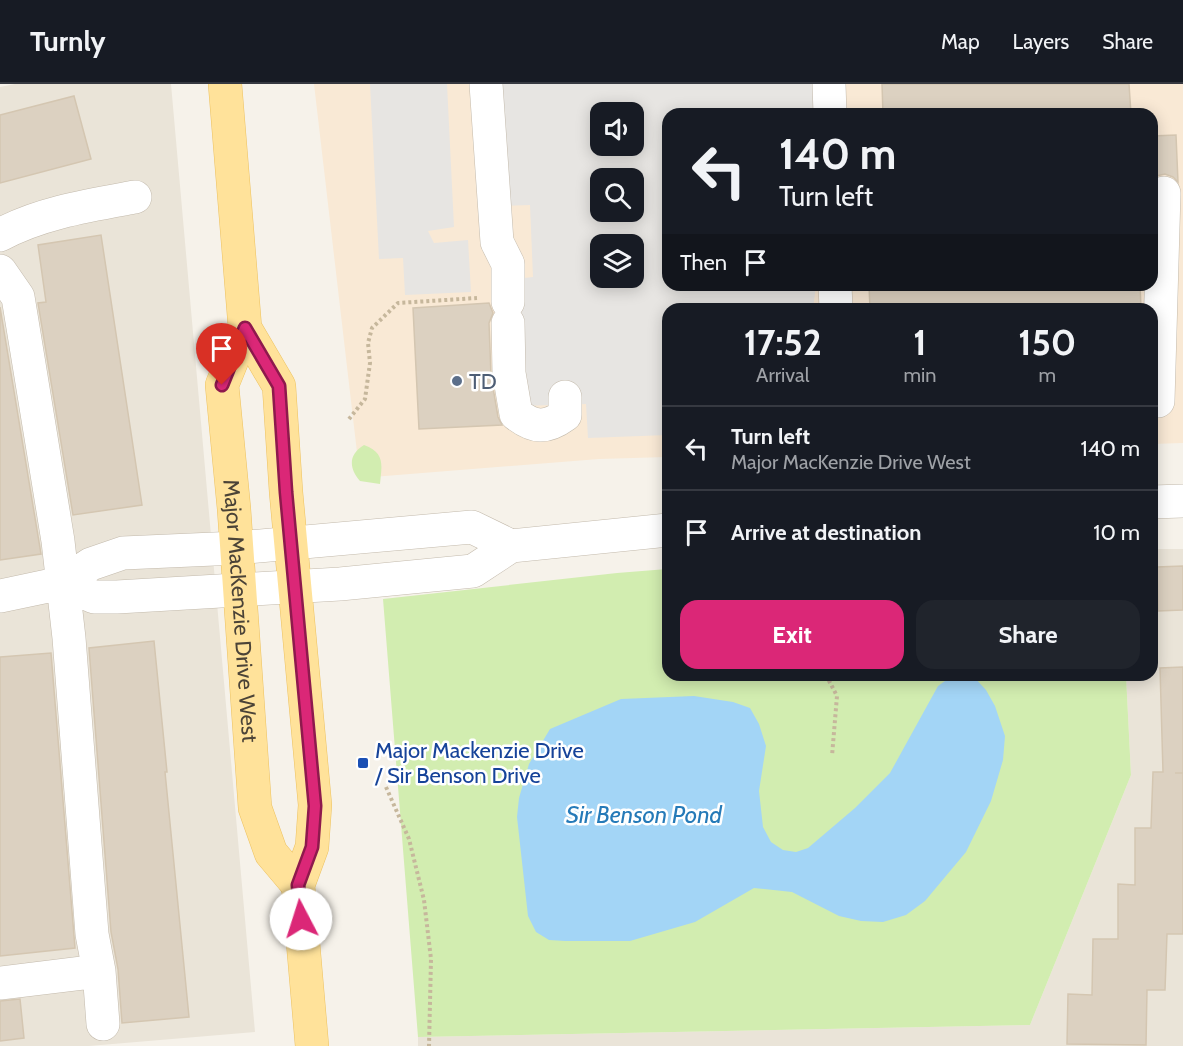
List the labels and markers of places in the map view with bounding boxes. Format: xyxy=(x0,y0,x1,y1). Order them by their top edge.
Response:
pin xyxy=(196,323,247,385)
place label: TD xyxy=(469,368,497,395)
marker: TD xyxy=(450,374,464,388)
place label: Major Mackenzie Drive / Sir Benson Drive xyxy=(374,737,584,789)
marker: Major Mackenzie Drive / Sir Benson Drive xyxy=(356,756,370,770)

